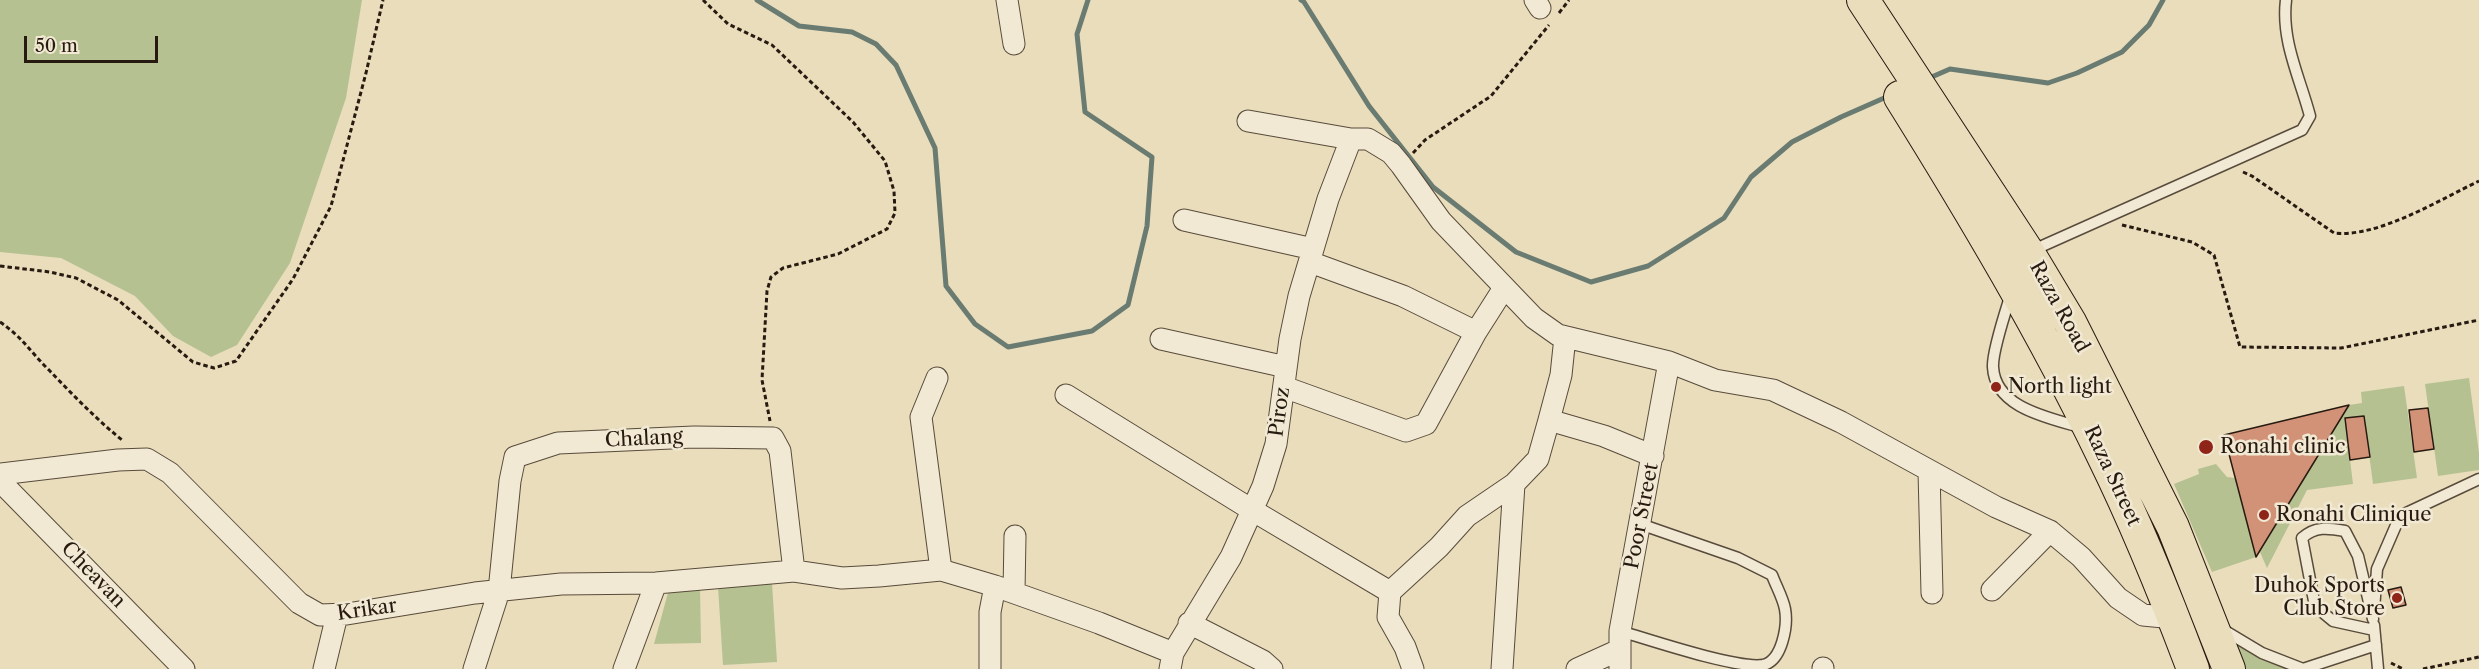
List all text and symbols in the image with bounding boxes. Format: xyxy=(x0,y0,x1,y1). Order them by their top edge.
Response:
scale bar xyxy=(27,24,160,62)
text: 50 m xyxy=(35,35,78,57)
street label: Raza Road xyxy=(2024,257,2094,357)
place label: North light xyxy=(2008,375,2112,399)
marker: North light xyxy=(1989,380,2003,394)
street label: Piroz xyxy=(1265,386,1295,438)
street label: Raza Street xyxy=(2078,422,2146,530)
street label: Chalang xyxy=(604,425,684,453)
place label: Ronahi clinic xyxy=(2220,435,2345,459)
marker: Ronahi clinic xyxy=(2197,438,2215,456)
street label: Poor Street xyxy=(1620,461,1664,571)
place label: Ronahi Clinique xyxy=(2276,503,2431,527)
marker: Ronahi Clinique xyxy=(2257,508,2271,522)
street label: Cheavan xyxy=(56,537,130,613)
place label: Duhok Sports Club Store xyxy=(2254,574,2385,621)
marker: Duhok Sports Club Store xyxy=(2390,591,2404,605)
street label: Krikar xyxy=(336,594,398,626)

